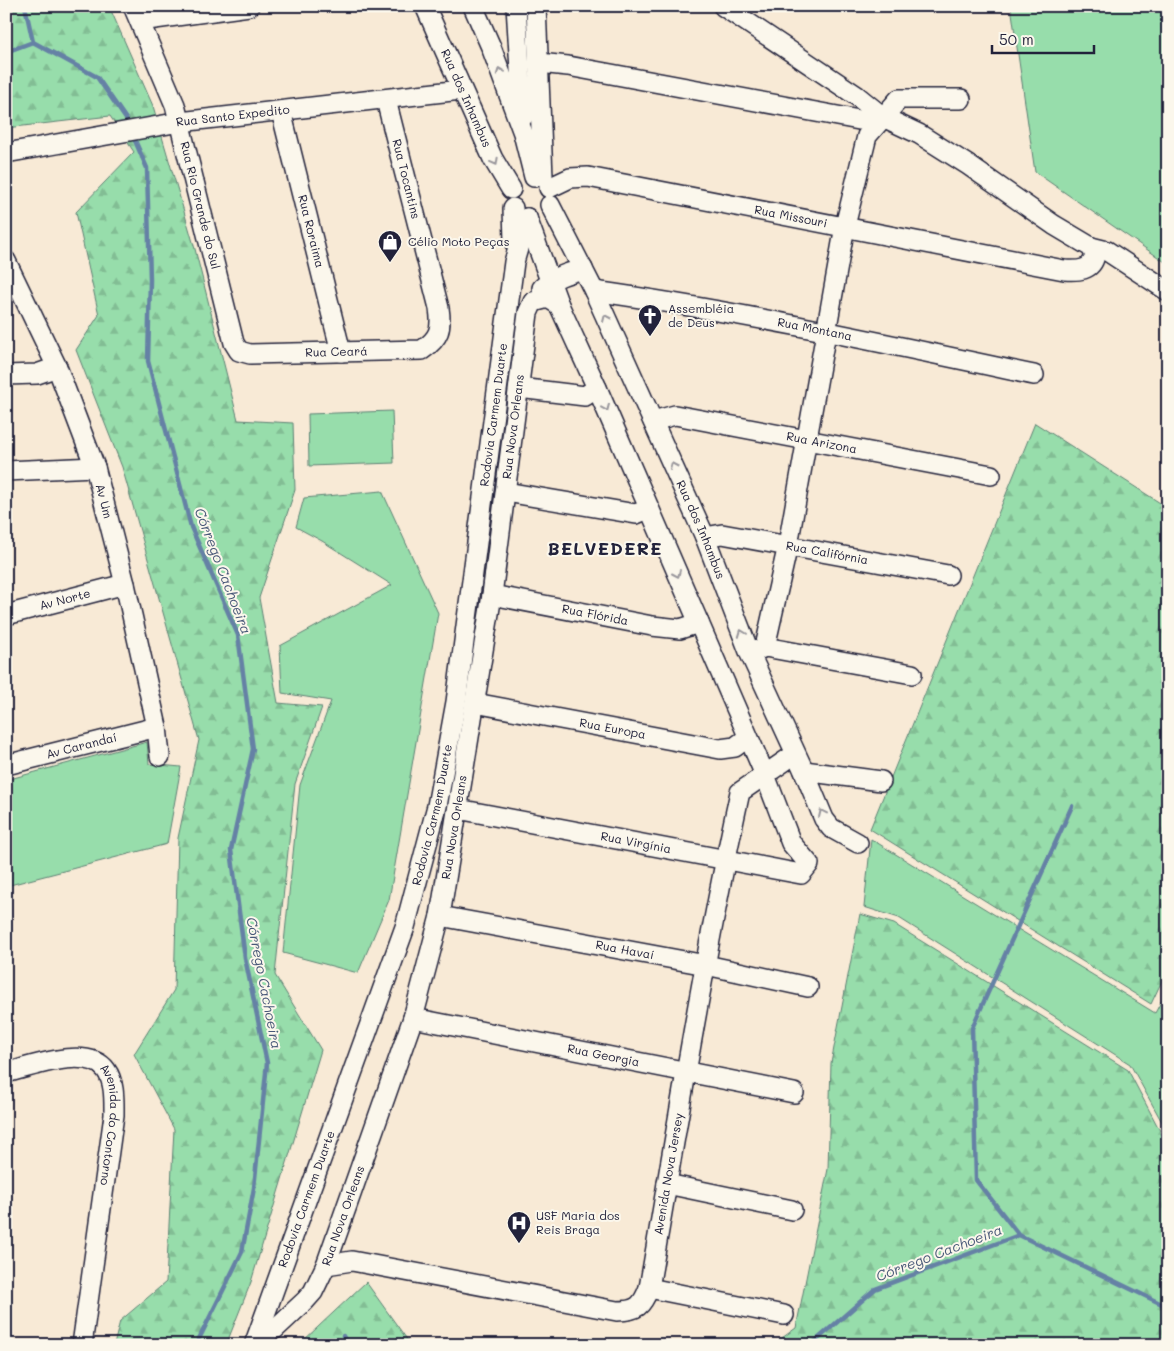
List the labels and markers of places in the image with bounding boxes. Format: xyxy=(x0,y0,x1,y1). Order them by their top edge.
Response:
shop icon: Célio Moto Peças xyxy=(377,229,403,263)
place label: Célio Moto Peças xyxy=(408,233,510,249)
place label: Assembléia de Deus xyxy=(668,300,734,330)
church icon: Assembléia de Deus xyxy=(637,303,663,337)
place label: USF Maria dos Reis Braga xyxy=(536,1207,620,1237)
hospital icon: USF Maria dos Reis Braga xyxy=(506,1210,532,1244)

